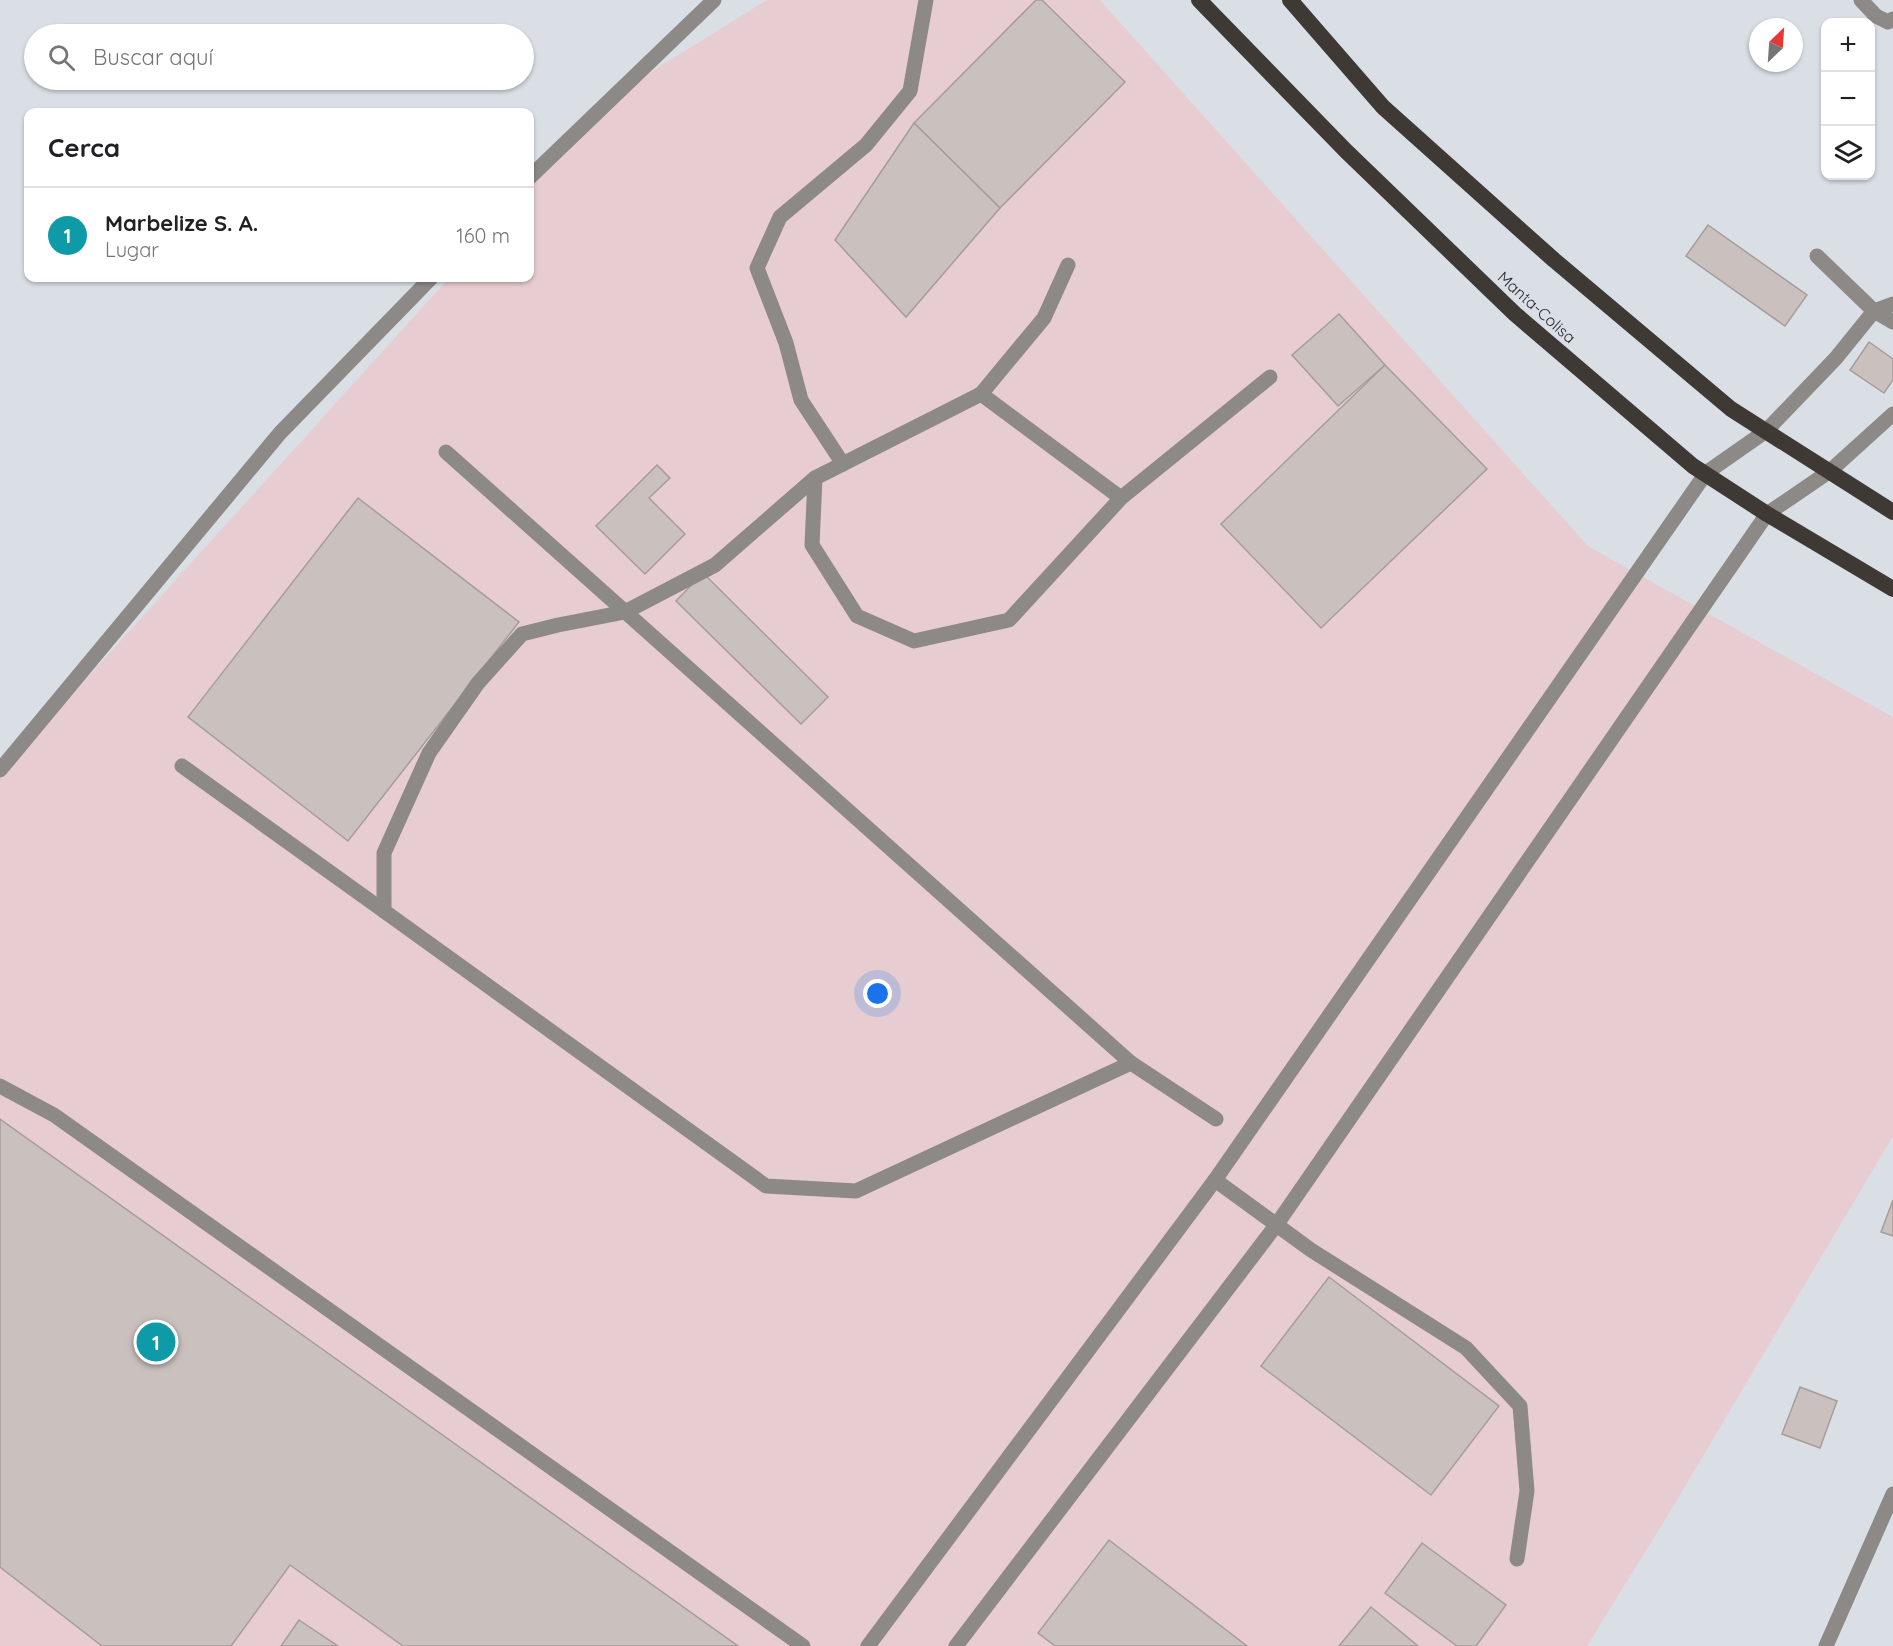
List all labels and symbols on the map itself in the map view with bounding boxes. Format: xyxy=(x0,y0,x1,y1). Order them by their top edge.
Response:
north arrow xyxy=(1749,18,1803,72)
street label: Manta-Colisa xyxy=(1494,267,1580,347)
your location xyxy=(863,979,892,1008)
pin: 1 xyxy=(136,1320,176,1364)

